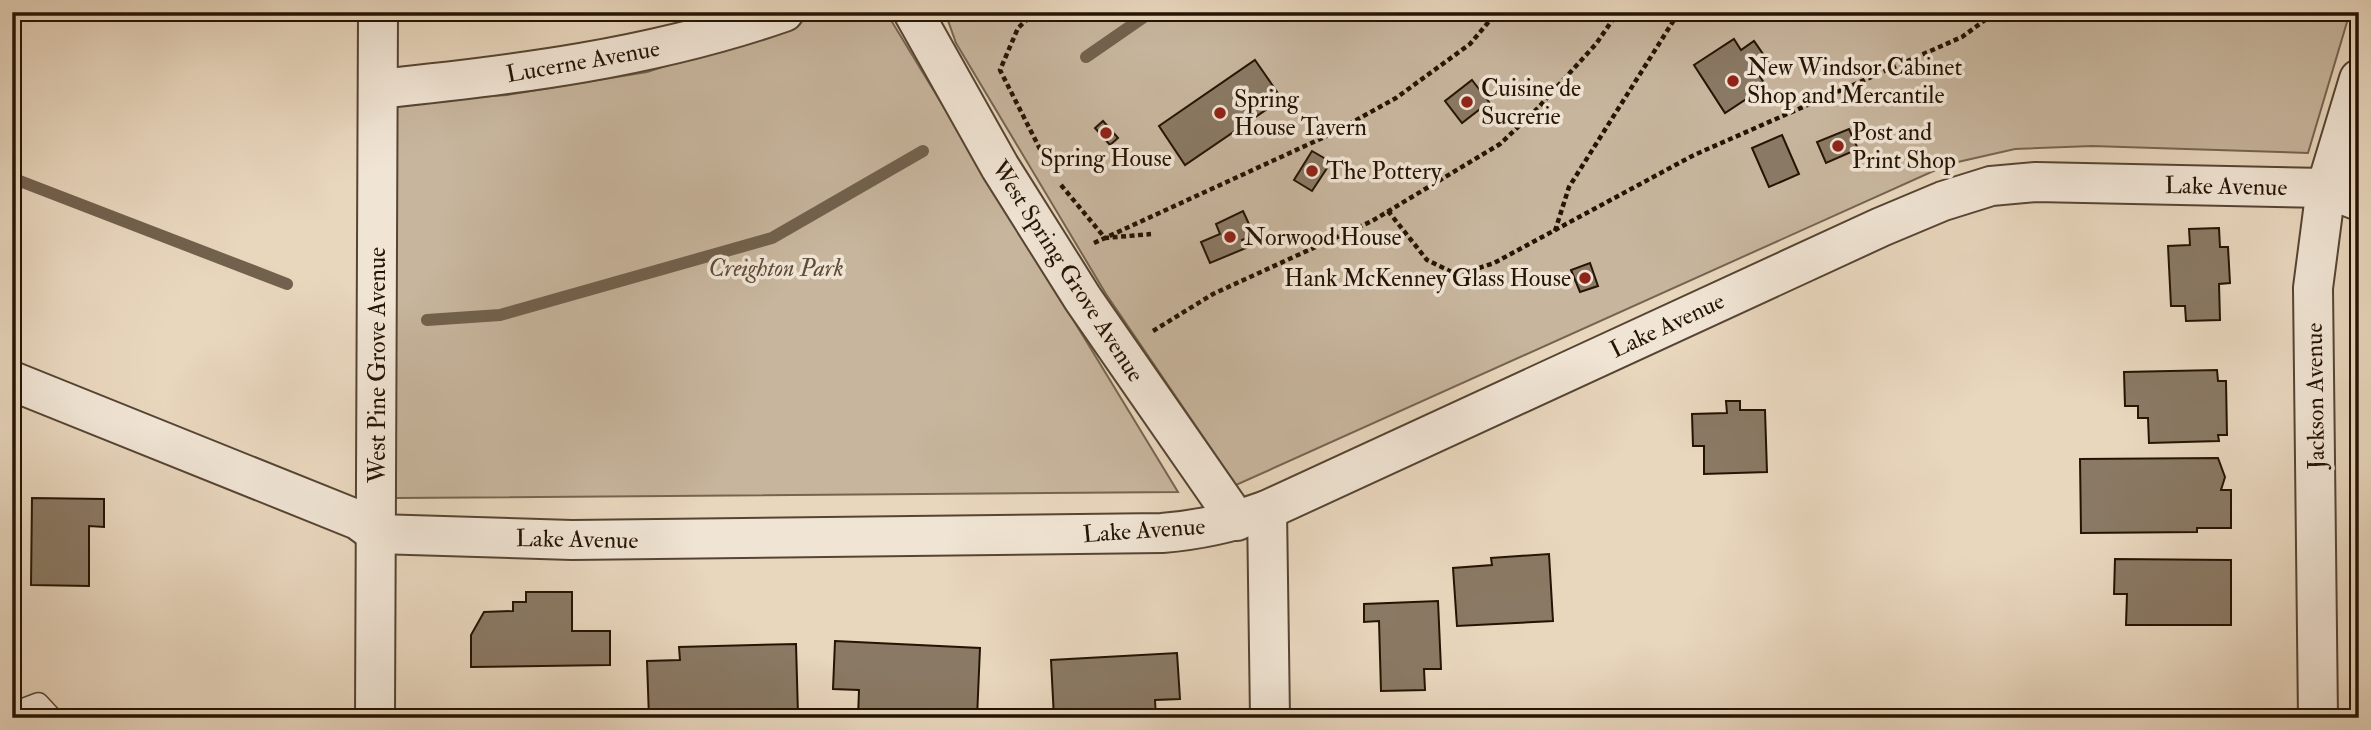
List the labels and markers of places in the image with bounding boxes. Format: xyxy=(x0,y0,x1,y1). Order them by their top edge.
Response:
place label: New Windsor Cabinet Shop and Mercantile xyxy=(1747,52,1962,111)
place label: Cuisine de Sucrerie xyxy=(1481,73,1581,132)
marker: New Windsor Cabinet Shop and Mercantile xyxy=(1725,73,1741,89)
place label: Spring House Tavern xyxy=(1234,84,1367,143)
marker: Cuisine de Sucrerie xyxy=(1459,94,1475,110)
marker: Spring House Tavern xyxy=(1212,105,1228,121)
place label: Post and Print Shop xyxy=(1852,117,1956,176)
marker: Spring House xyxy=(1098,125,1114,141)
marker: Post and Print Shop xyxy=(1830,138,1846,154)
place label: Spring House xyxy=(1040,143,1172,174)
place label: The Pottery xyxy=(1326,156,1442,187)
marker: The Pottery xyxy=(1304,163,1320,179)
place label: Norwood House xyxy=(1244,222,1402,253)
marker: Norwood House xyxy=(1222,229,1238,245)
place label: Hank McKenney Glass House xyxy=(1284,263,1571,294)
marker: Hank McKenney Glass House xyxy=(1577,270,1593,286)

